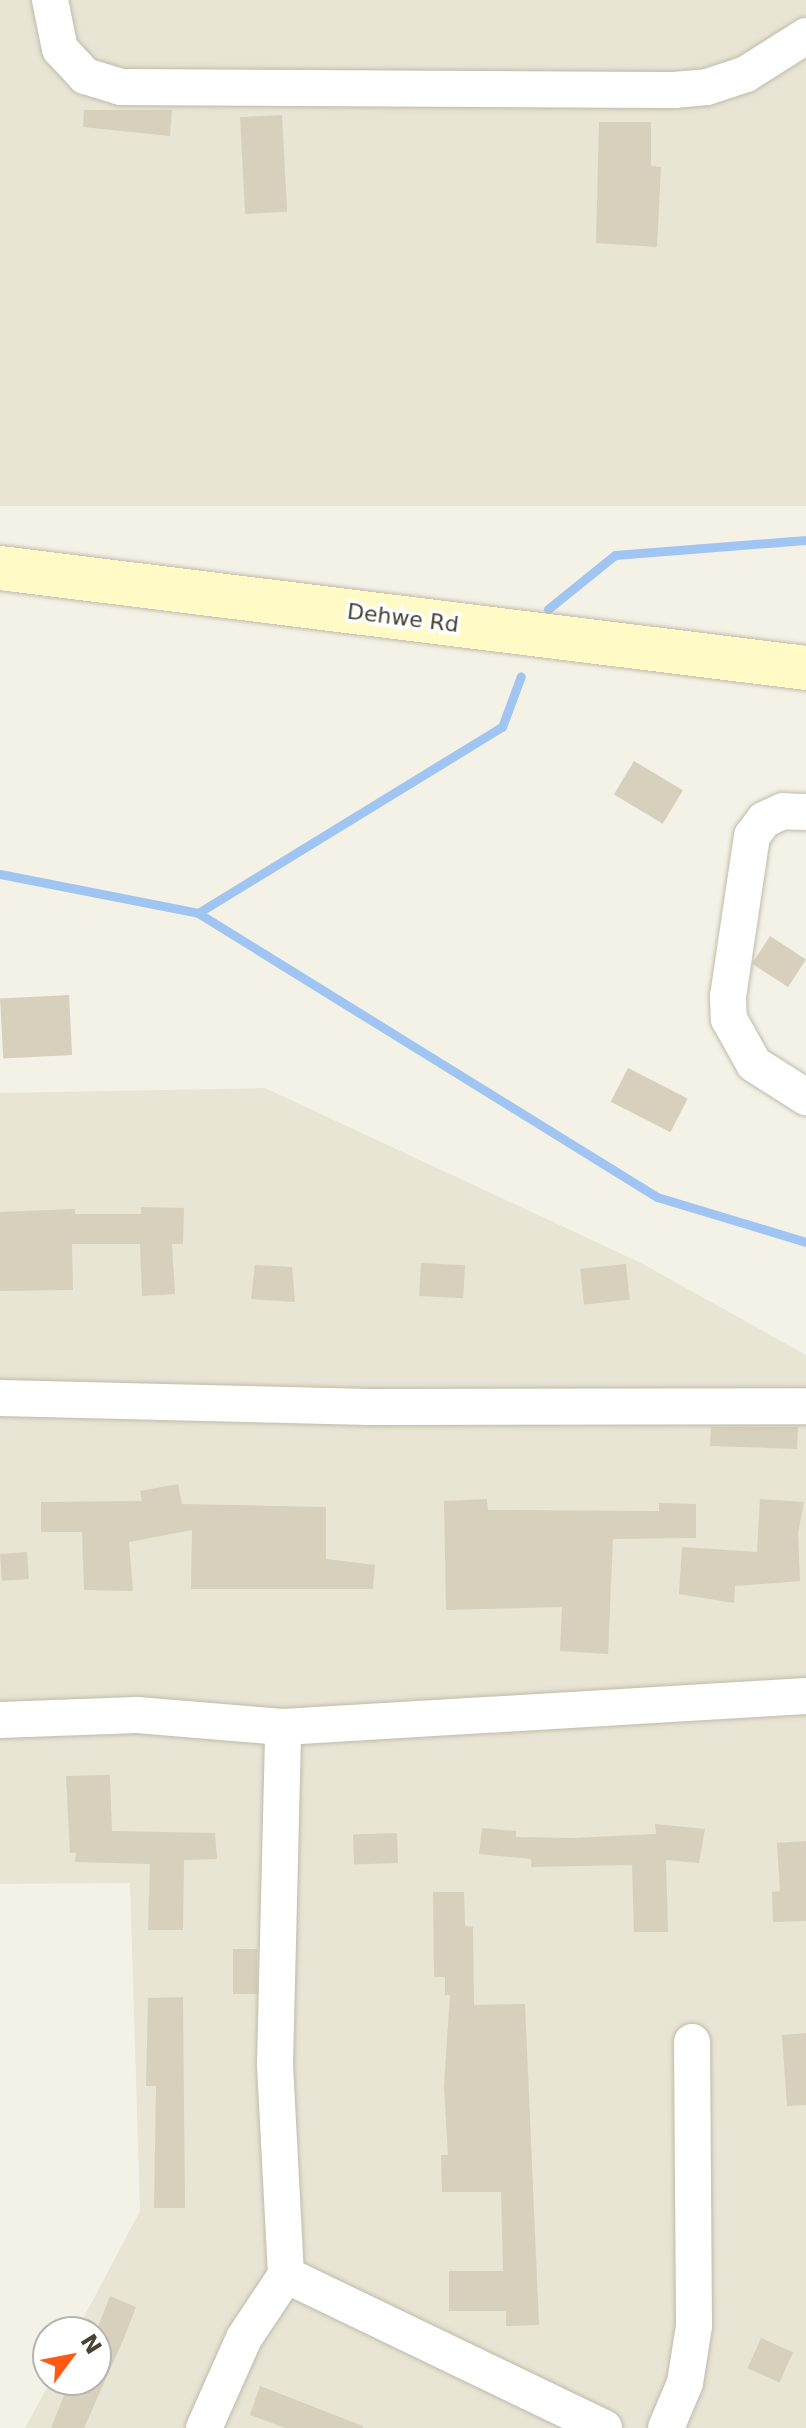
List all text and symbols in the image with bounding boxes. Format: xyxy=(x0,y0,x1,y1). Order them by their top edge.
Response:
street label: Dehwe Rd xyxy=(346,598,460,638)
north arrow xyxy=(32,2316,112,2396)
text: N xyxy=(76,2330,107,2359)

